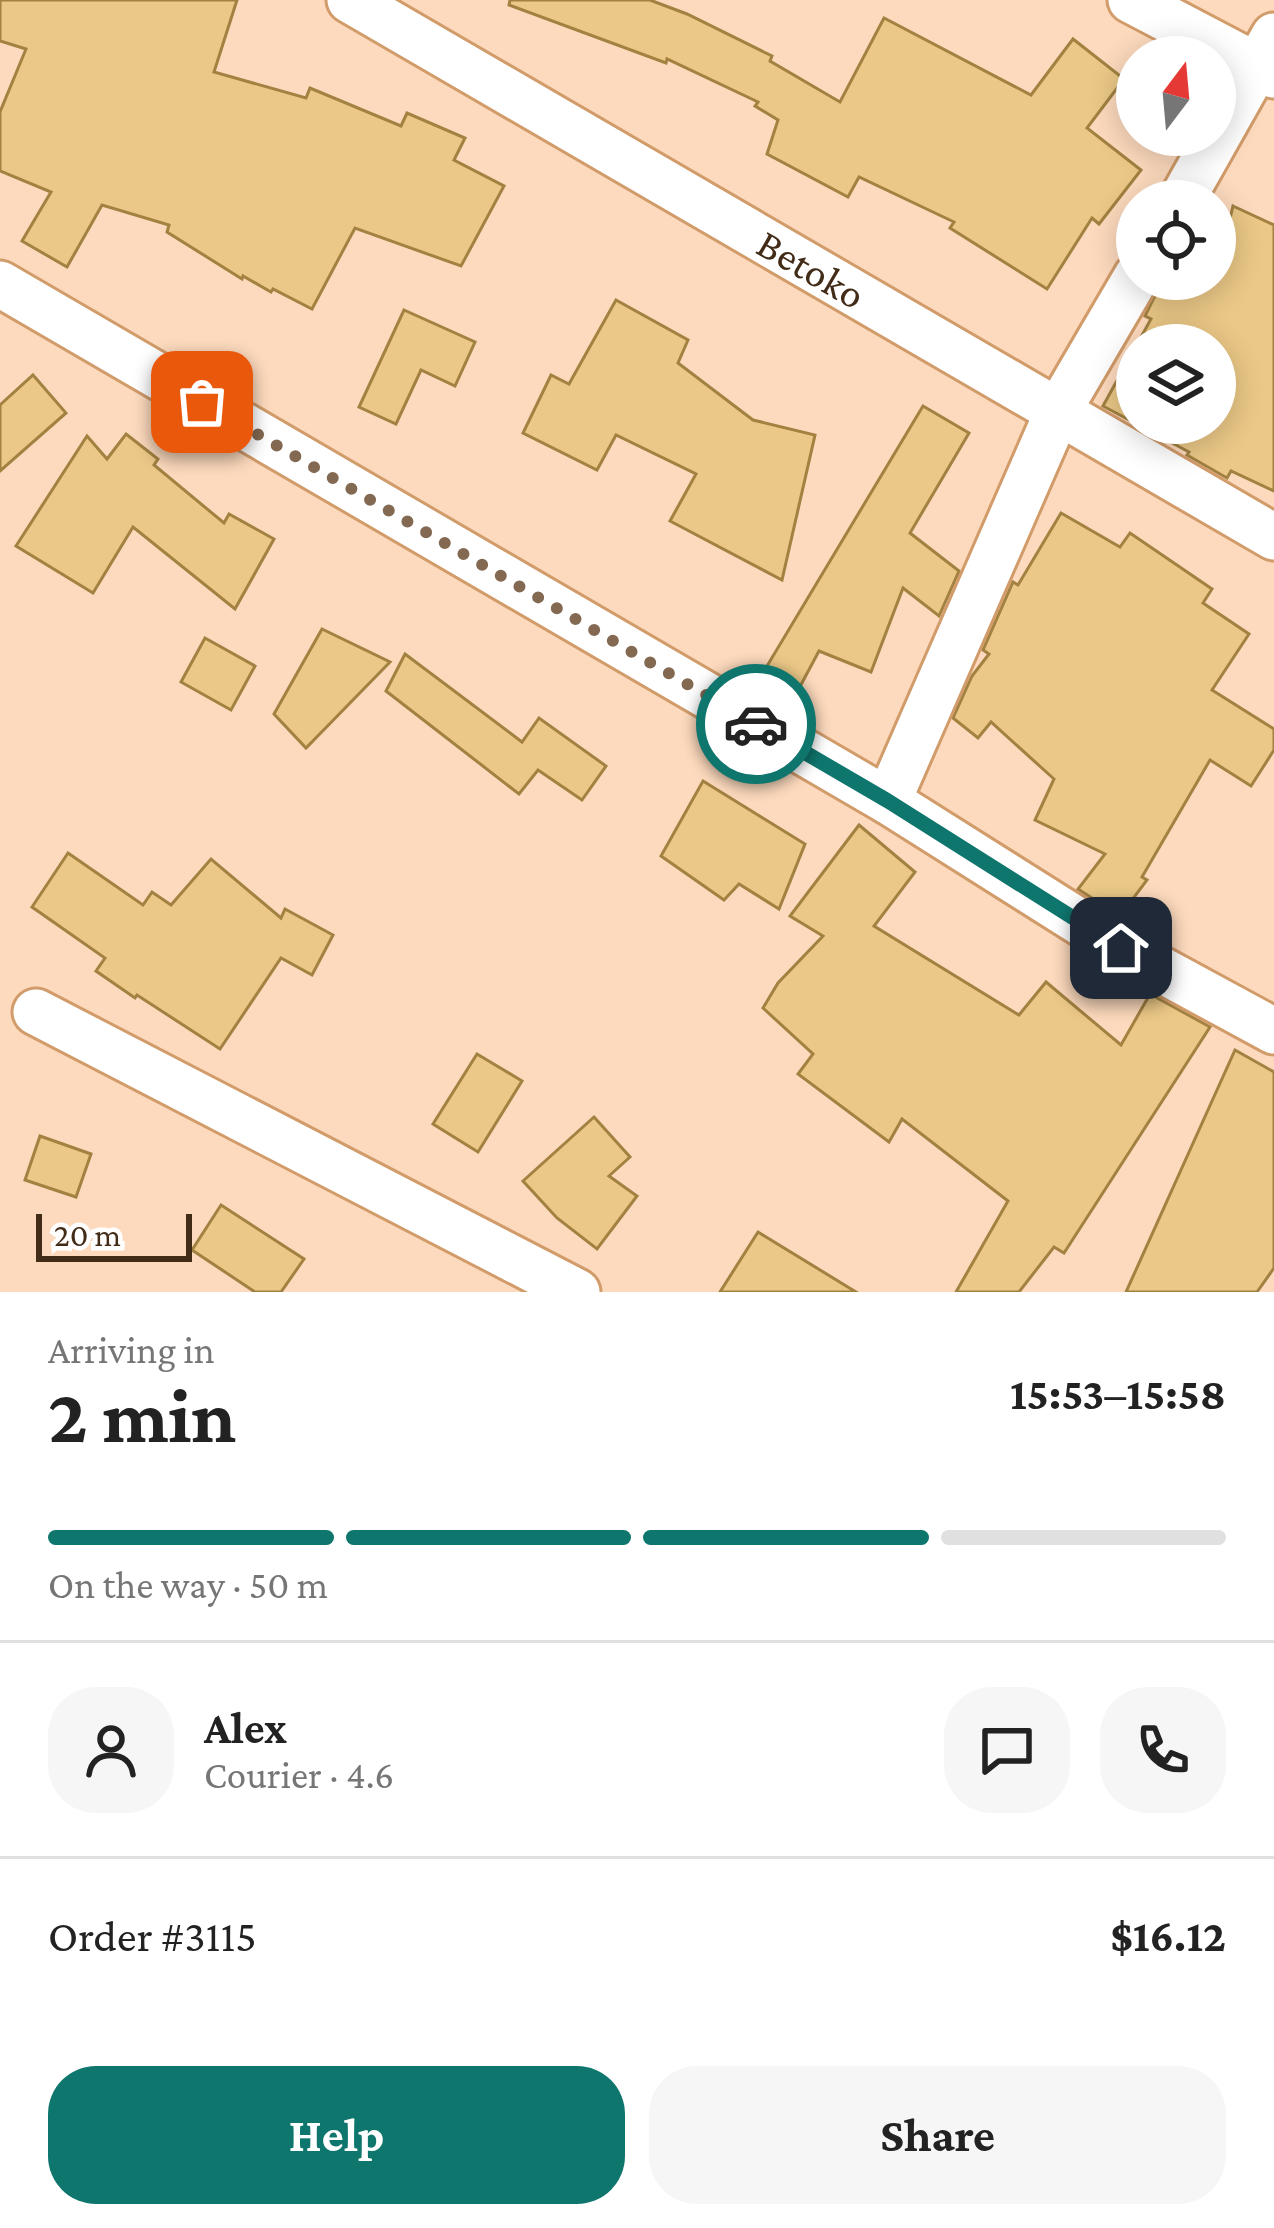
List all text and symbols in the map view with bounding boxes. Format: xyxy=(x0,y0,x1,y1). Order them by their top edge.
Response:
north arrow xyxy=(1116,36,1236,156)
map controls xyxy=(1116,36,1236,444)
button: locate xyxy=(1116,180,1236,300)
street label: Betoko xyxy=(750,219,874,318)
button: layers xyxy=(1116,324,1236,444)
pin xyxy=(151,351,253,453)
icon: bag xyxy=(169,369,235,435)
courier xyxy=(696,664,816,784)
icon: car xyxy=(723,691,789,757)
pin xyxy=(1070,897,1172,999)
icon: home xyxy=(1088,915,1154,981)
scale bar xyxy=(36,1208,192,1261)
text: 20 m xyxy=(54,1216,121,1253)
text: Arriving in xyxy=(48,1328,215,1371)
text: 15:53–15:58 xyxy=(1010,1369,1226,1419)
text: 2 min xyxy=(48,1372,236,1459)
text: On the way · 50 m xyxy=(48,1563,328,1606)
button: person xyxy=(48,1687,174,1813)
button: chat xyxy=(944,1687,1070,1813)
button: phone xyxy=(1100,1687,1226,1813)
text: Alex xyxy=(204,1703,287,1753)
text: Courier · 4.6 xyxy=(204,1753,394,1796)
text: Order #3115 xyxy=(48,1911,257,1961)
text: $16.12 xyxy=(1110,1911,1226,1961)
button: Help xyxy=(48,2066,625,2204)
button: Share xyxy=(649,2066,1226,2204)

